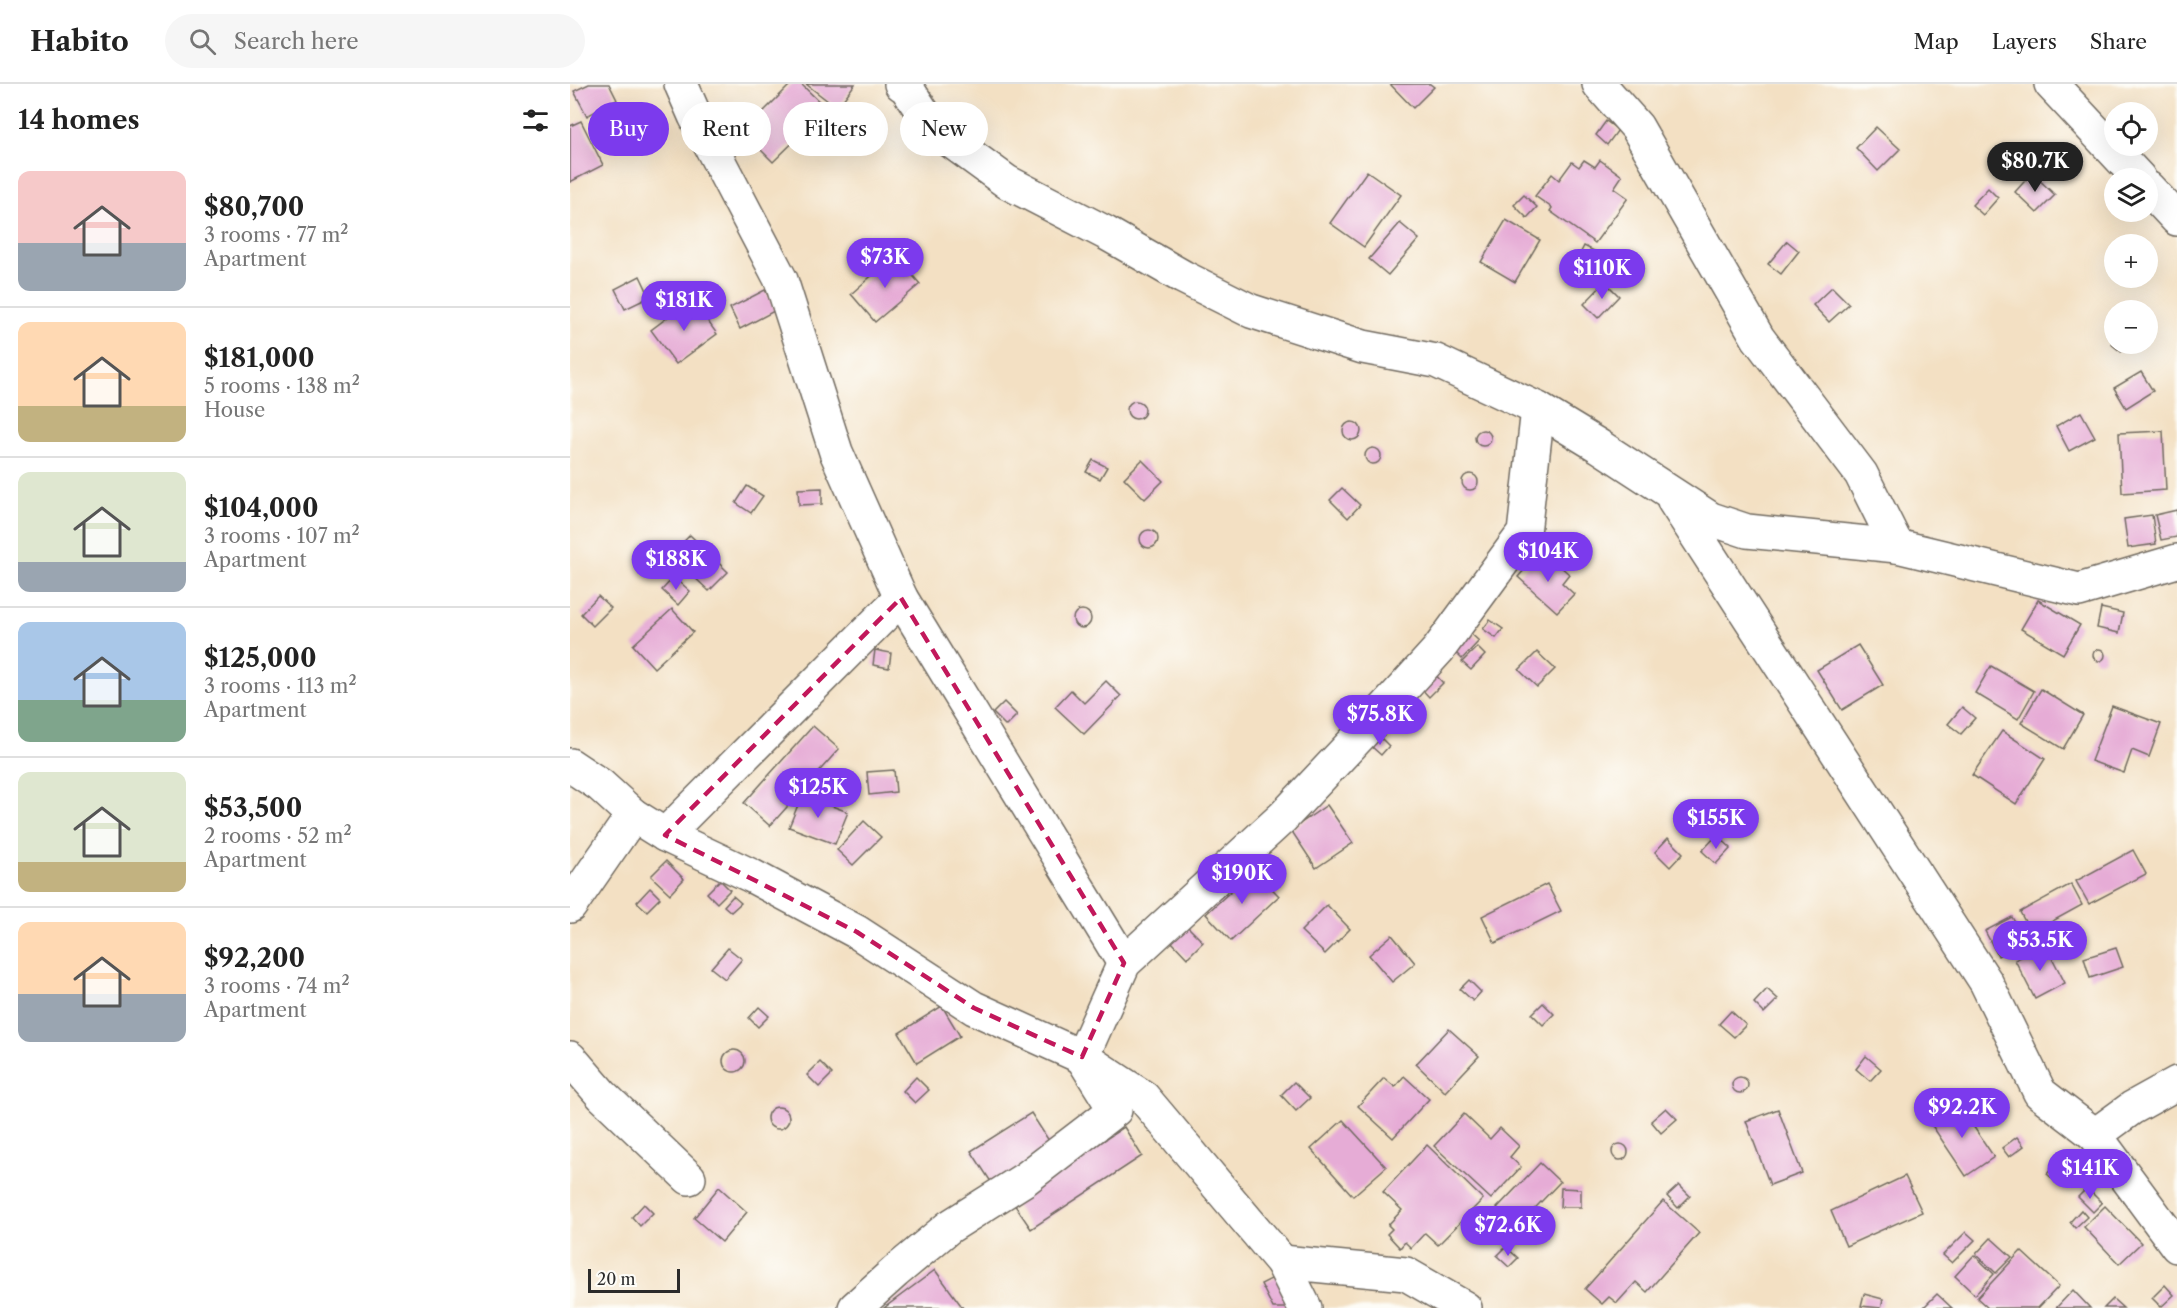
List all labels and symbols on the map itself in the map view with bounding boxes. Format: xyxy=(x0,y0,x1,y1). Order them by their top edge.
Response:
pin: $80.7K xyxy=(1986,142,2084,193)
pin: $73K xyxy=(849,238,921,289)
pin: $110K xyxy=(1560,249,1644,300)
pin: $181K xyxy=(642,281,726,332)
pin: $104K xyxy=(1506,532,1590,583)
pin: $188K xyxy=(634,540,718,591)
pin: $75.8K xyxy=(1331,695,1429,746)
pin: $125K xyxy=(776,768,860,819)
pin: $155K xyxy=(1674,799,1758,850)
pin: $190K xyxy=(1200,854,1284,905)
pin: $53.5K xyxy=(1991,921,2089,972)
pin: $92.2K xyxy=(1913,1088,2011,1139)
pin: $141K xyxy=(2048,1149,2132,1200)
pin: $72.6K xyxy=(1459,1206,1557,1257)
scale bar xyxy=(588,1266,680,1294)

